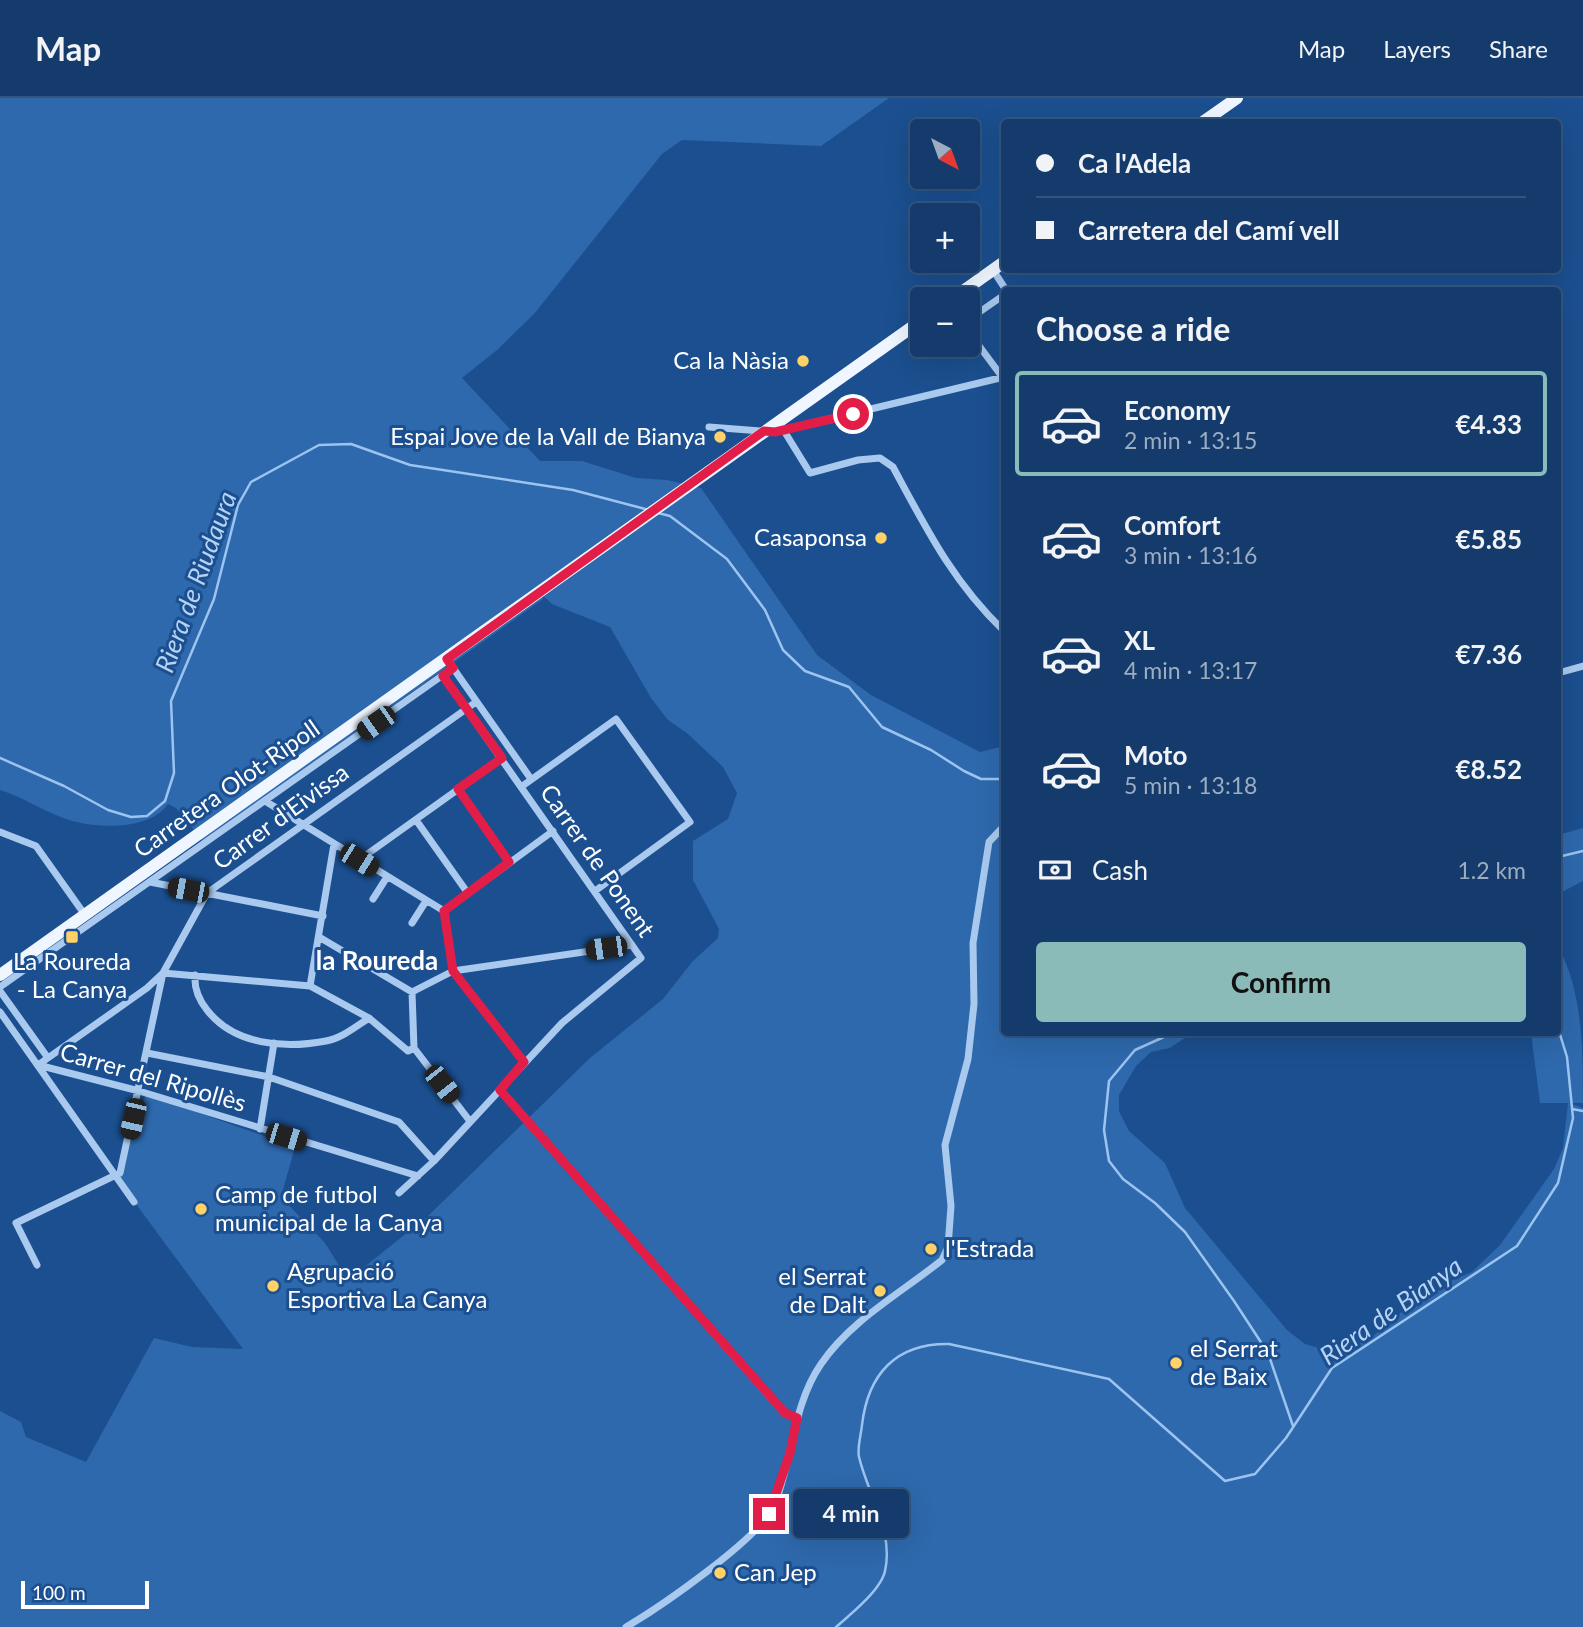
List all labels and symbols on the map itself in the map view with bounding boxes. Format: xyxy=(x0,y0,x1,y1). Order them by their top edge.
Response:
north arrow xyxy=(910,119,980,189)
place label: Ca la Nàsia xyxy=(673,345,789,374)
marker: Ca la Nàsia xyxy=(795,353,811,369)
route start xyxy=(837,398,869,430)
place label: Espai Jove de la Vall de Bianya xyxy=(390,421,706,450)
marker: Espai Jove de la Vall de Bianya xyxy=(712,429,728,445)
water label: Riera de Riudaura xyxy=(147,487,243,677)
place label: Casaponsa xyxy=(754,522,867,551)
marker: Casaponsa xyxy=(873,530,889,546)
car xyxy=(353,702,400,744)
street label: Carretera Olot-Ripoll xyxy=(128,713,325,863)
street label: Carrer d'Eivissa xyxy=(207,757,354,875)
street label: Carrer de Ponent xyxy=(535,778,662,942)
car xyxy=(336,840,383,880)
car xyxy=(166,876,211,904)
marker: La Roureda - La Canya xyxy=(64,929,80,945)
car xyxy=(584,935,629,961)
district label: la Roureda xyxy=(316,944,438,976)
place label: La Roureda - La Canya xyxy=(13,946,131,1003)
street label: Carrer del Ripollès xyxy=(57,1036,250,1117)
car xyxy=(421,1061,464,1107)
car xyxy=(119,1096,148,1142)
car xyxy=(263,1121,310,1153)
place label: Camp de futbol municipal de la Canya xyxy=(215,1179,443,1236)
marker: Camp de futbol municipal de la Canya xyxy=(193,1201,209,1217)
place label: l'Estrada xyxy=(945,1233,1034,1262)
marker: l'Estrada xyxy=(923,1241,939,1257)
water label: Riera de Bianya xyxy=(1313,1249,1468,1371)
place label: Agrupació Esportiva La Canya xyxy=(287,1256,487,1313)
place label: el Serrat de Dalt xyxy=(778,1261,866,1318)
marker: Agrupació Esportiva La Canya xyxy=(265,1278,281,1294)
marker: el Serrat de Dalt xyxy=(872,1283,888,1299)
place label: el Serrat de Baix xyxy=(1190,1333,1278,1390)
marker: el Serrat de Baix xyxy=(1168,1355,1184,1371)
callout: 4 min xyxy=(794,1490,909,1538)
route end xyxy=(753,1498,785,1530)
place label: Can Jep xyxy=(734,1557,817,1586)
marker: Can Jep xyxy=(712,1565,728,1581)
scale bar xyxy=(21,1578,149,1610)

